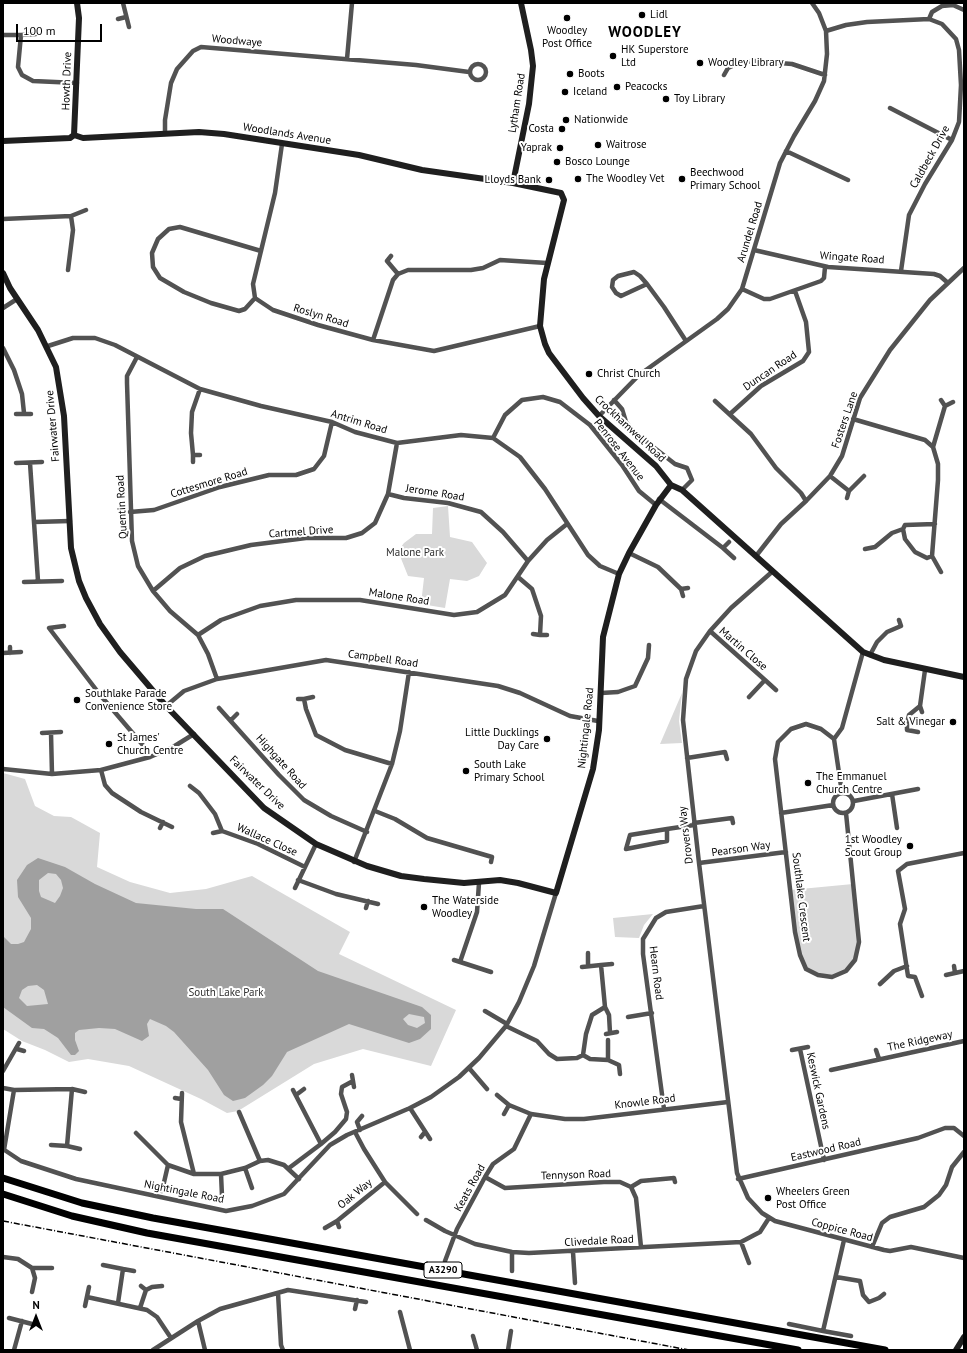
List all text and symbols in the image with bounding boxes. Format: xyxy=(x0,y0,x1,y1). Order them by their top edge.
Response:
place label: Lidl xyxy=(650,8,668,22)
marker: Lidl xyxy=(637,10,647,20)
marker: Woodley Post Office xyxy=(562,13,572,23)
scale bar xyxy=(18,16,104,42)
text: 100 m xyxy=(23,23,56,38)
place label: Woodley Post Office xyxy=(542,24,592,50)
district label: WOODLEY xyxy=(608,24,682,42)
street label: Woodwaye xyxy=(211,32,263,50)
place label: HK Superstore Ltd xyxy=(621,43,689,69)
street label: Howth Drive xyxy=(59,51,75,111)
marker: HK Superstore Ltd xyxy=(608,51,618,61)
place label: Woodley Library xyxy=(708,56,784,70)
marker: Woodley Library xyxy=(695,58,705,68)
place label: Boots xyxy=(578,67,605,81)
marker: Boots xyxy=(565,69,575,79)
street label: Lytham Road xyxy=(506,72,528,134)
place label: Peacocks xyxy=(625,80,667,94)
marker: Peacocks xyxy=(612,82,622,92)
place label: Iceland xyxy=(573,85,607,99)
marker: Iceland xyxy=(560,87,570,97)
place label: Toy Library xyxy=(674,92,725,106)
marker: Toy Library xyxy=(661,94,671,104)
place label: Nationwide xyxy=(574,113,628,127)
marker: Nationwide xyxy=(561,115,571,125)
street label: Woodlands Avenue xyxy=(242,121,332,147)
place label: Costa xyxy=(528,122,554,136)
street label: Caldbeck Drive xyxy=(907,123,953,191)
marker: Costa xyxy=(557,124,567,134)
place label: Waitrose xyxy=(606,138,647,152)
marker: Waitrose xyxy=(593,140,603,150)
place label: Yaprak xyxy=(521,141,552,155)
marker: Yaprak xyxy=(555,143,565,153)
place label: Bosco Lounge xyxy=(565,155,630,169)
marker: Bosco Lounge xyxy=(552,157,562,167)
place label: Beechwood Primary School xyxy=(690,166,760,192)
place label: The Woodley Vet xyxy=(586,172,665,186)
place label: Lloyds Bank xyxy=(485,173,541,187)
marker: The Woodley Vet xyxy=(573,174,583,184)
marker: Beechwood Primary School xyxy=(677,174,687,184)
marker: Lloyds Bank xyxy=(544,175,554,185)
street label: Arundel Road xyxy=(734,200,766,264)
street label: Wingate Road xyxy=(819,249,885,267)
street label: Roslyn Road xyxy=(292,301,350,331)
street label: Duncan Road xyxy=(741,348,799,394)
place label: Christ Church xyxy=(597,367,660,381)
marker: Christ Church xyxy=(584,369,594,379)
street label: Fairwater Drive xyxy=(43,390,63,462)
street label: Fosters Lane xyxy=(829,390,861,450)
street label: Crockhamwell Road xyxy=(592,393,668,465)
street label: Antrim Road xyxy=(329,407,389,437)
street label: Penrose Avenue xyxy=(591,417,647,483)
street label: Cottesmore Road xyxy=(169,465,249,501)
street label: Quentin Road xyxy=(114,475,130,539)
street label: Jerome Road xyxy=(405,482,465,504)
street label: Cartmel Drive xyxy=(268,523,334,541)
park label: Malone Park xyxy=(386,546,444,560)
street label: Malone Road xyxy=(368,586,430,608)
street label: Martin Close xyxy=(716,625,770,673)
street label: Campbell Road xyxy=(347,648,419,670)
place label: Southlake Parade Convenience Store xyxy=(85,687,172,713)
street label: Nightingale Road xyxy=(575,687,597,769)
marker: Southlake Parade Convenience Store xyxy=(72,695,82,705)
place label: Salt & Vinegar xyxy=(876,715,945,729)
marker: Salt & Vinegar xyxy=(948,717,958,727)
place label: Little Ducklings Day Care xyxy=(465,726,539,752)
place label: St James' Church Centre xyxy=(117,731,183,757)
street label: Highgate Road xyxy=(253,732,309,792)
marker: Little Ducklings Day Care xyxy=(542,734,552,744)
marker: St James' Church Centre xyxy=(104,739,114,749)
street label: Fairwater Drive xyxy=(227,753,287,813)
place label: South Lake Primary School xyxy=(474,758,544,784)
marker: South Lake Primary School xyxy=(461,766,471,776)
place label: The Emmanuel Church Centre xyxy=(816,770,887,796)
marker: The Emmanuel Church Centre xyxy=(803,778,813,788)
street label: Drovers Way xyxy=(676,805,696,865)
street label: Wallace Close xyxy=(235,821,299,859)
place label: 1st Woodley Scout Group xyxy=(845,833,902,859)
street label: Pearson Way xyxy=(711,838,771,860)
marker: 1st Woodley Scout Group xyxy=(905,841,915,851)
street label: Southlake Crescent xyxy=(789,852,813,942)
place label: The Waterside Woodley xyxy=(432,894,499,920)
marker: The Waterside Woodley xyxy=(419,902,429,912)
street label: Hearn Road xyxy=(646,945,666,1001)
park label: South Lake Park xyxy=(188,986,264,1000)
street label: The Ridgeway xyxy=(886,1028,954,1054)
street label: Keswick Gardens xyxy=(803,1051,833,1131)
street label: Knowle Road xyxy=(614,1092,676,1112)
street label: Eastwood Road xyxy=(790,1136,862,1164)
street label: Keats Road xyxy=(452,1162,488,1214)
street label: Tennyson Road xyxy=(541,1167,611,1183)
street label: Oak Way xyxy=(335,1176,375,1212)
street label: Nightingale Road xyxy=(143,1178,225,1206)
place label: Wheelers Green Post Office xyxy=(776,1185,850,1211)
marker: Wheelers Green Post Office xyxy=(763,1193,773,1203)
street label: Coppice Road xyxy=(810,1215,874,1245)
street label: Clivedale Road xyxy=(564,1233,634,1249)
road number: A3290 xyxy=(424,1262,462,1278)
north arrow xyxy=(16,1297,56,1337)
text: N xyxy=(32,1298,40,1312)

